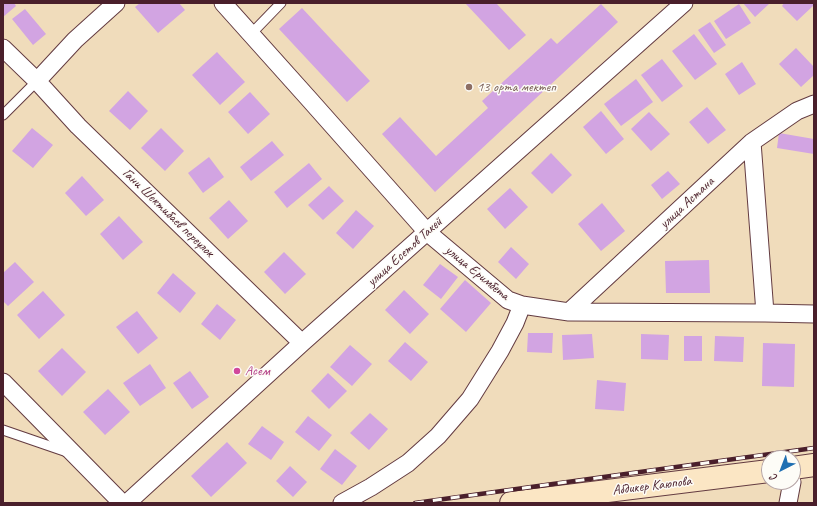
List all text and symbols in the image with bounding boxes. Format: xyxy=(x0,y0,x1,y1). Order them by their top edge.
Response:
place label: 13 орта мектеп xyxy=(477,79,556,95)
marker: 13 орта мектеп xyxy=(464,82,474,92)
street label: Гани Шектибаев переулок xyxy=(119,165,217,261)
street label: улица Астана xyxy=(656,174,718,232)
street label: улица Есетов Такей xyxy=(364,214,446,290)
street label: улица Еримбета xyxy=(441,242,513,304)
place label: Асем xyxy=(245,363,270,379)
marker: Асем xyxy=(232,366,242,376)
north arrow xyxy=(761,450,801,490)
text: С xyxy=(767,471,780,485)
street label: Абдикер Каюпова xyxy=(612,473,692,499)

